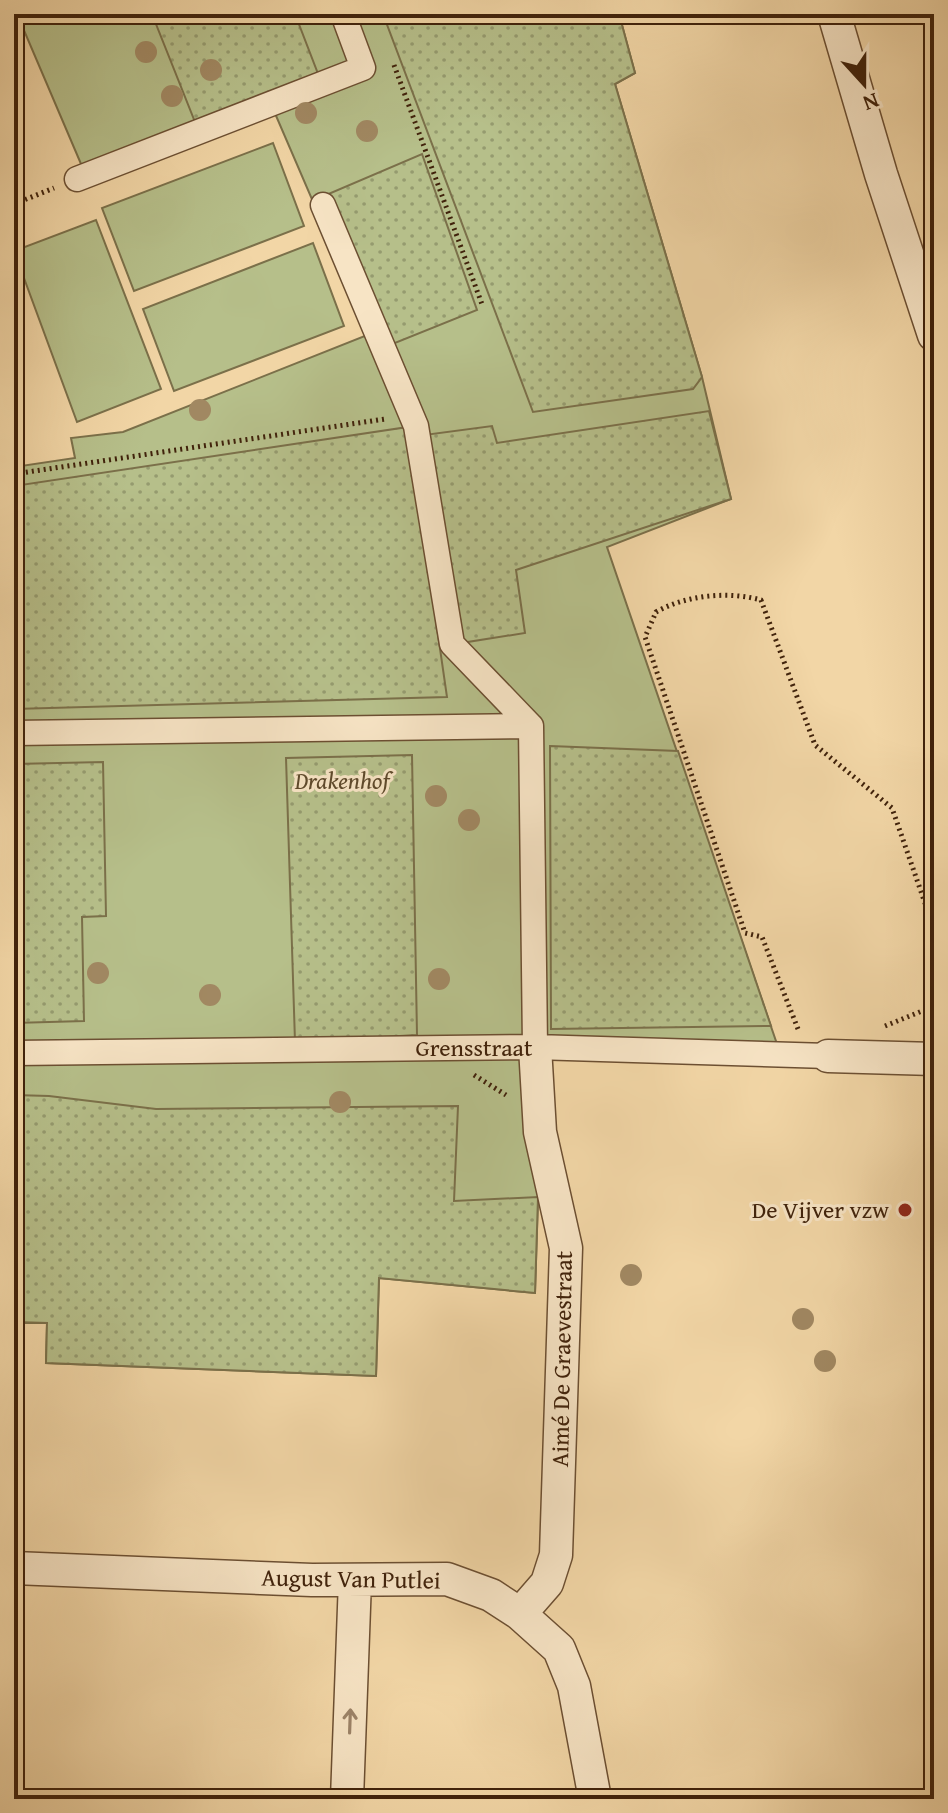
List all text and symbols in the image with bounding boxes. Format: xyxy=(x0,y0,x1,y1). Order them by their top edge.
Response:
north arrow xyxy=(824,44,904,124)
text: N xyxy=(858,85,884,120)
park label: Drakenhof xyxy=(294,763,394,798)
street label: Grensstraat xyxy=(416,1030,533,1065)
place label: De Vijver vzw xyxy=(752,1192,889,1227)
marker: De Vijver vzw xyxy=(896,1201,914,1219)
street label: Aimé De Graevestraat xyxy=(542,1250,581,1467)
street label: August Van Putlei xyxy=(261,1559,441,1598)
one-way arrow xyxy=(342,1708,357,1735)

